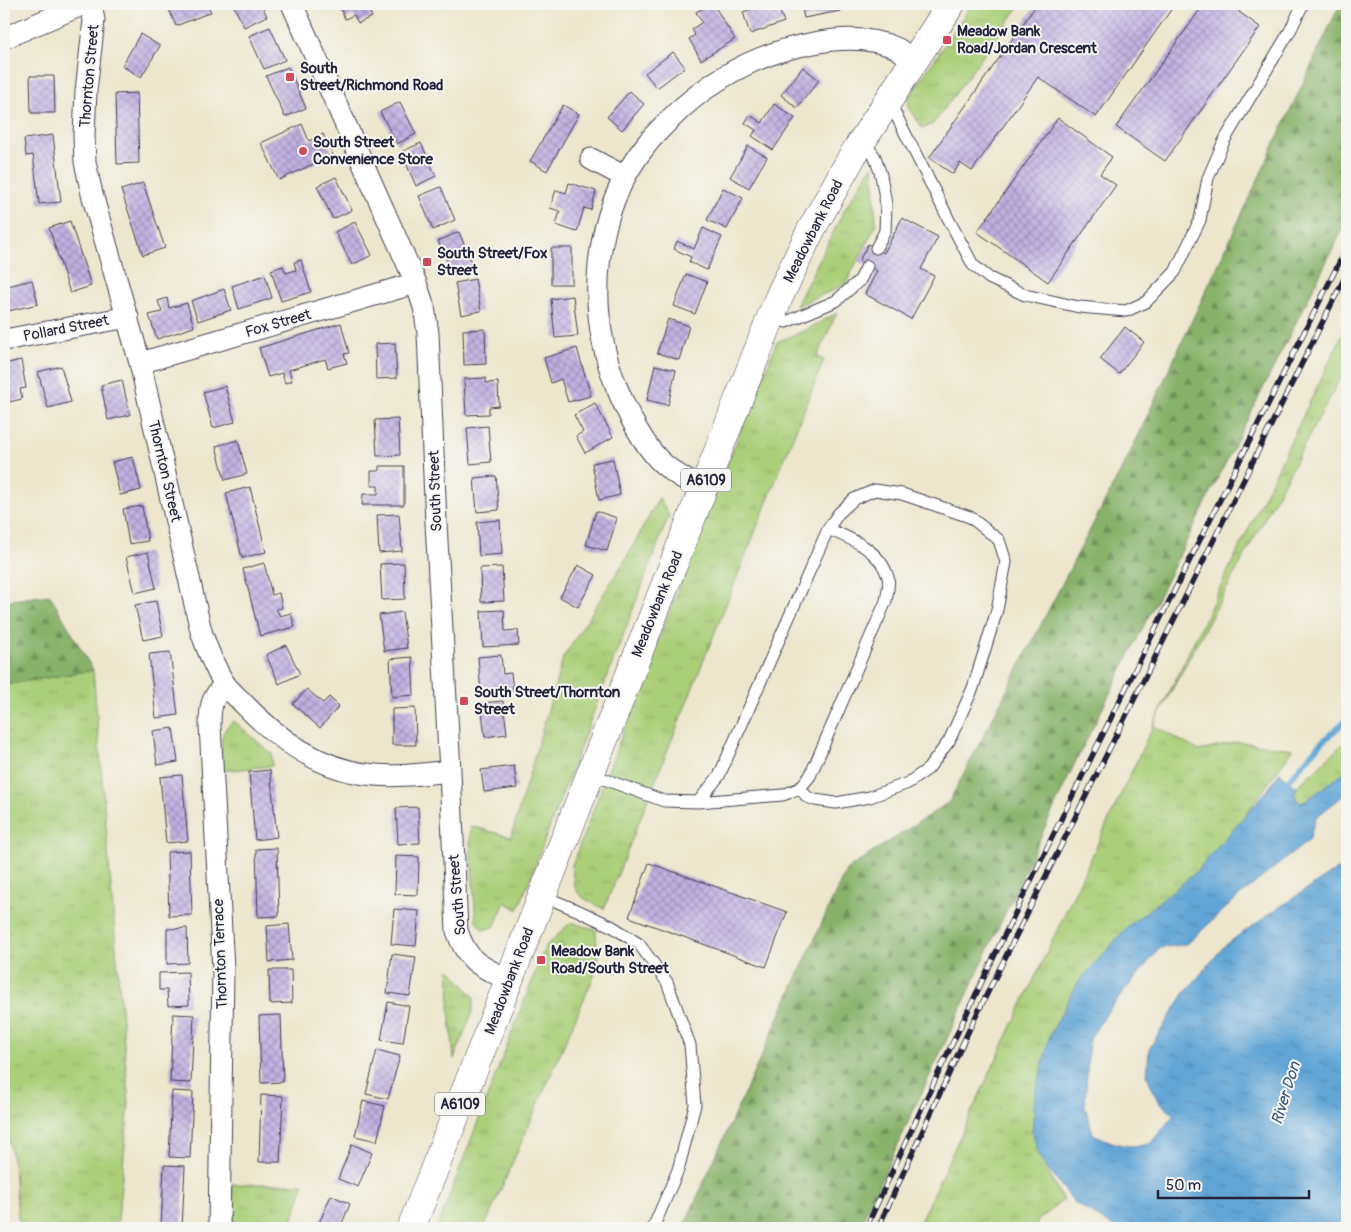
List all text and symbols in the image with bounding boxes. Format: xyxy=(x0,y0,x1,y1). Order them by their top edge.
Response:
place label: Meadow Bank Road/Jordan Crescent xyxy=(957,22,1098,58)
street label: Thornton Street xyxy=(76,23,104,128)
marker: Meadow Bank Road/Jordan Crescent xyxy=(941,34,953,46)
place label: South Street/Richmond Road xyxy=(300,59,443,95)
marker: South Street/Richmond Road xyxy=(284,71,296,83)
place label: South Street Convenience Store xyxy=(313,133,433,169)
marker: South Street Convenience Store xyxy=(297,145,309,157)
street label: Meadowbank Road xyxy=(779,176,848,286)
place label: South Street/Fox Street xyxy=(437,244,548,280)
marker: South Street/Fox Street xyxy=(421,256,433,268)
street label: Fox Street xyxy=(243,305,314,342)
street label: Pollard Street xyxy=(22,311,111,346)
street label: Thornton Street xyxy=(144,419,186,525)
street label: South Street xyxy=(425,449,446,532)
road number: A6109 xyxy=(681,468,731,492)
street label: Meadowbank Road xyxy=(627,548,687,660)
place label: South Street/Thornton Street xyxy=(474,683,621,719)
marker: South Street/Thornton Street xyxy=(458,695,470,707)
street label: South Street xyxy=(444,853,471,936)
street label: Thornton Terrace xyxy=(209,898,232,1009)
street label: Meadowbank Road xyxy=(480,925,539,1037)
place label: Meadow Bank Road/South Street xyxy=(551,942,670,978)
marker: Meadow Bank Road/South Street xyxy=(535,954,547,966)
water label: River Don xyxy=(1267,1059,1305,1127)
road number: A6109 xyxy=(435,1092,485,1116)
scale bar xyxy=(1158,1167,1310,1199)
text: 50 m xyxy=(1166,1176,1201,1195)

